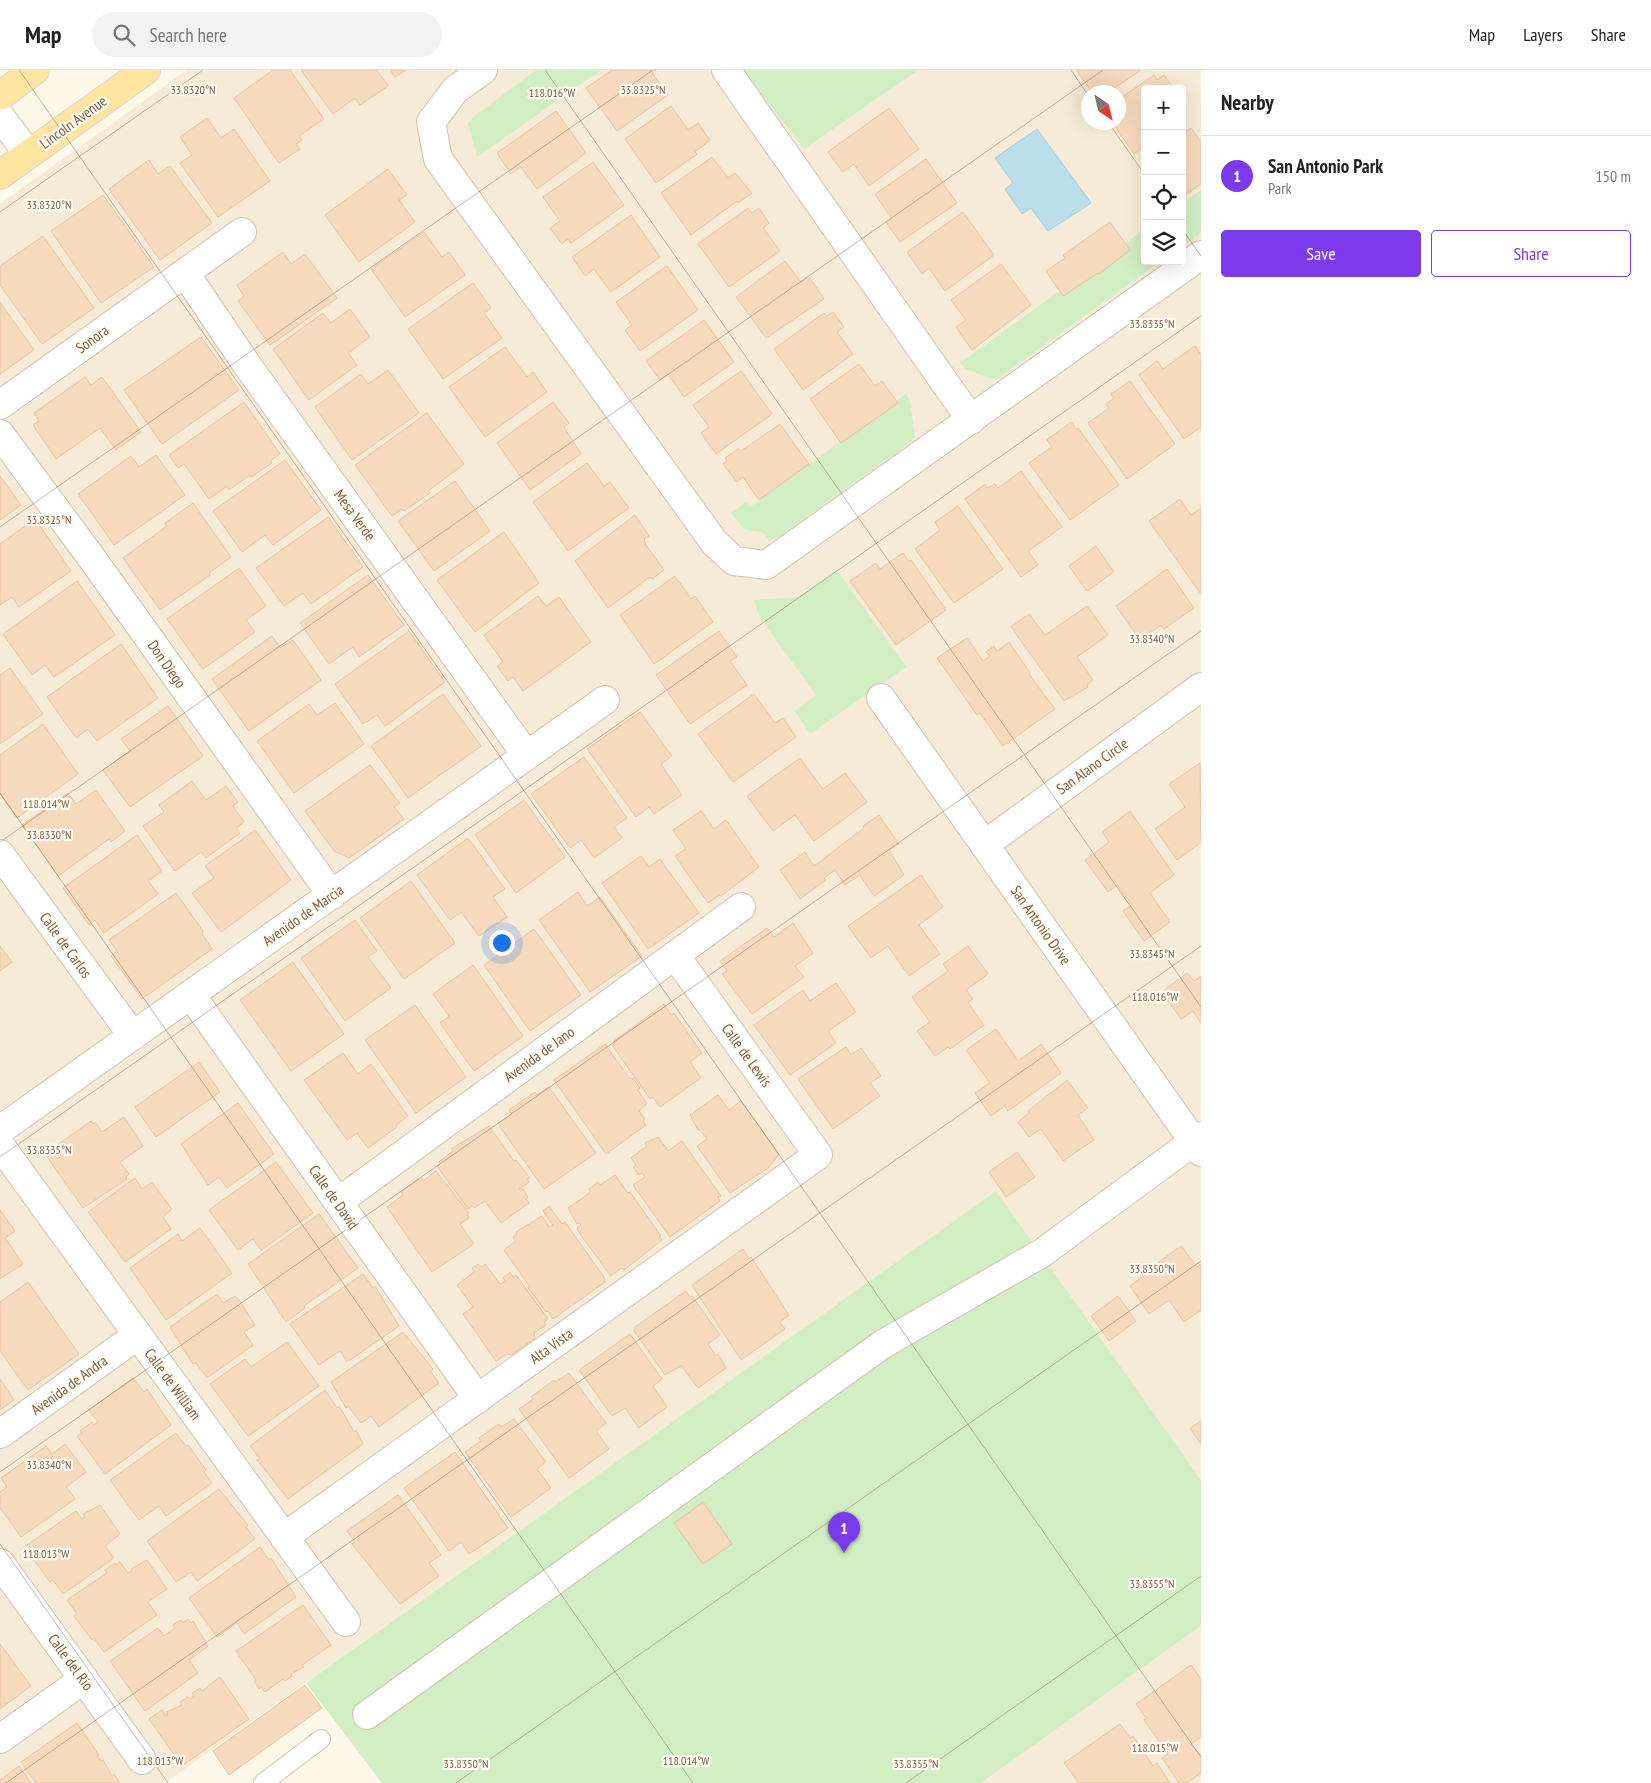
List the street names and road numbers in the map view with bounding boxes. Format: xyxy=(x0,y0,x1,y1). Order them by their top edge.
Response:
street label: Lincoln Avenue xyxy=(36,91,110,153)
street label: Sonora xyxy=(72,321,112,357)
street label: Mesa Verde xyxy=(330,486,380,544)
street label: Don Diego xyxy=(144,636,190,692)
street label: San Alano Circle xyxy=(1052,734,1132,798)
street label: Avenido de Marcia xyxy=(259,880,347,950)
street label: San Antonio Drive xyxy=(1007,882,1075,968)
street label: Calle de Carlos xyxy=(36,908,96,982)
street label: Calle de Lewis xyxy=(718,1020,776,1090)
street label: Avenida de Jano xyxy=(500,1022,578,1086)
street label: Calle de David xyxy=(305,1161,363,1233)
street label: Alta Vista xyxy=(526,1324,576,1368)
street label: Calle de William xyxy=(141,1344,205,1424)
street label: Avenida de Andra xyxy=(27,1351,111,1419)
street label: Calle del Rio xyxy=(44,1630,98,1694)

